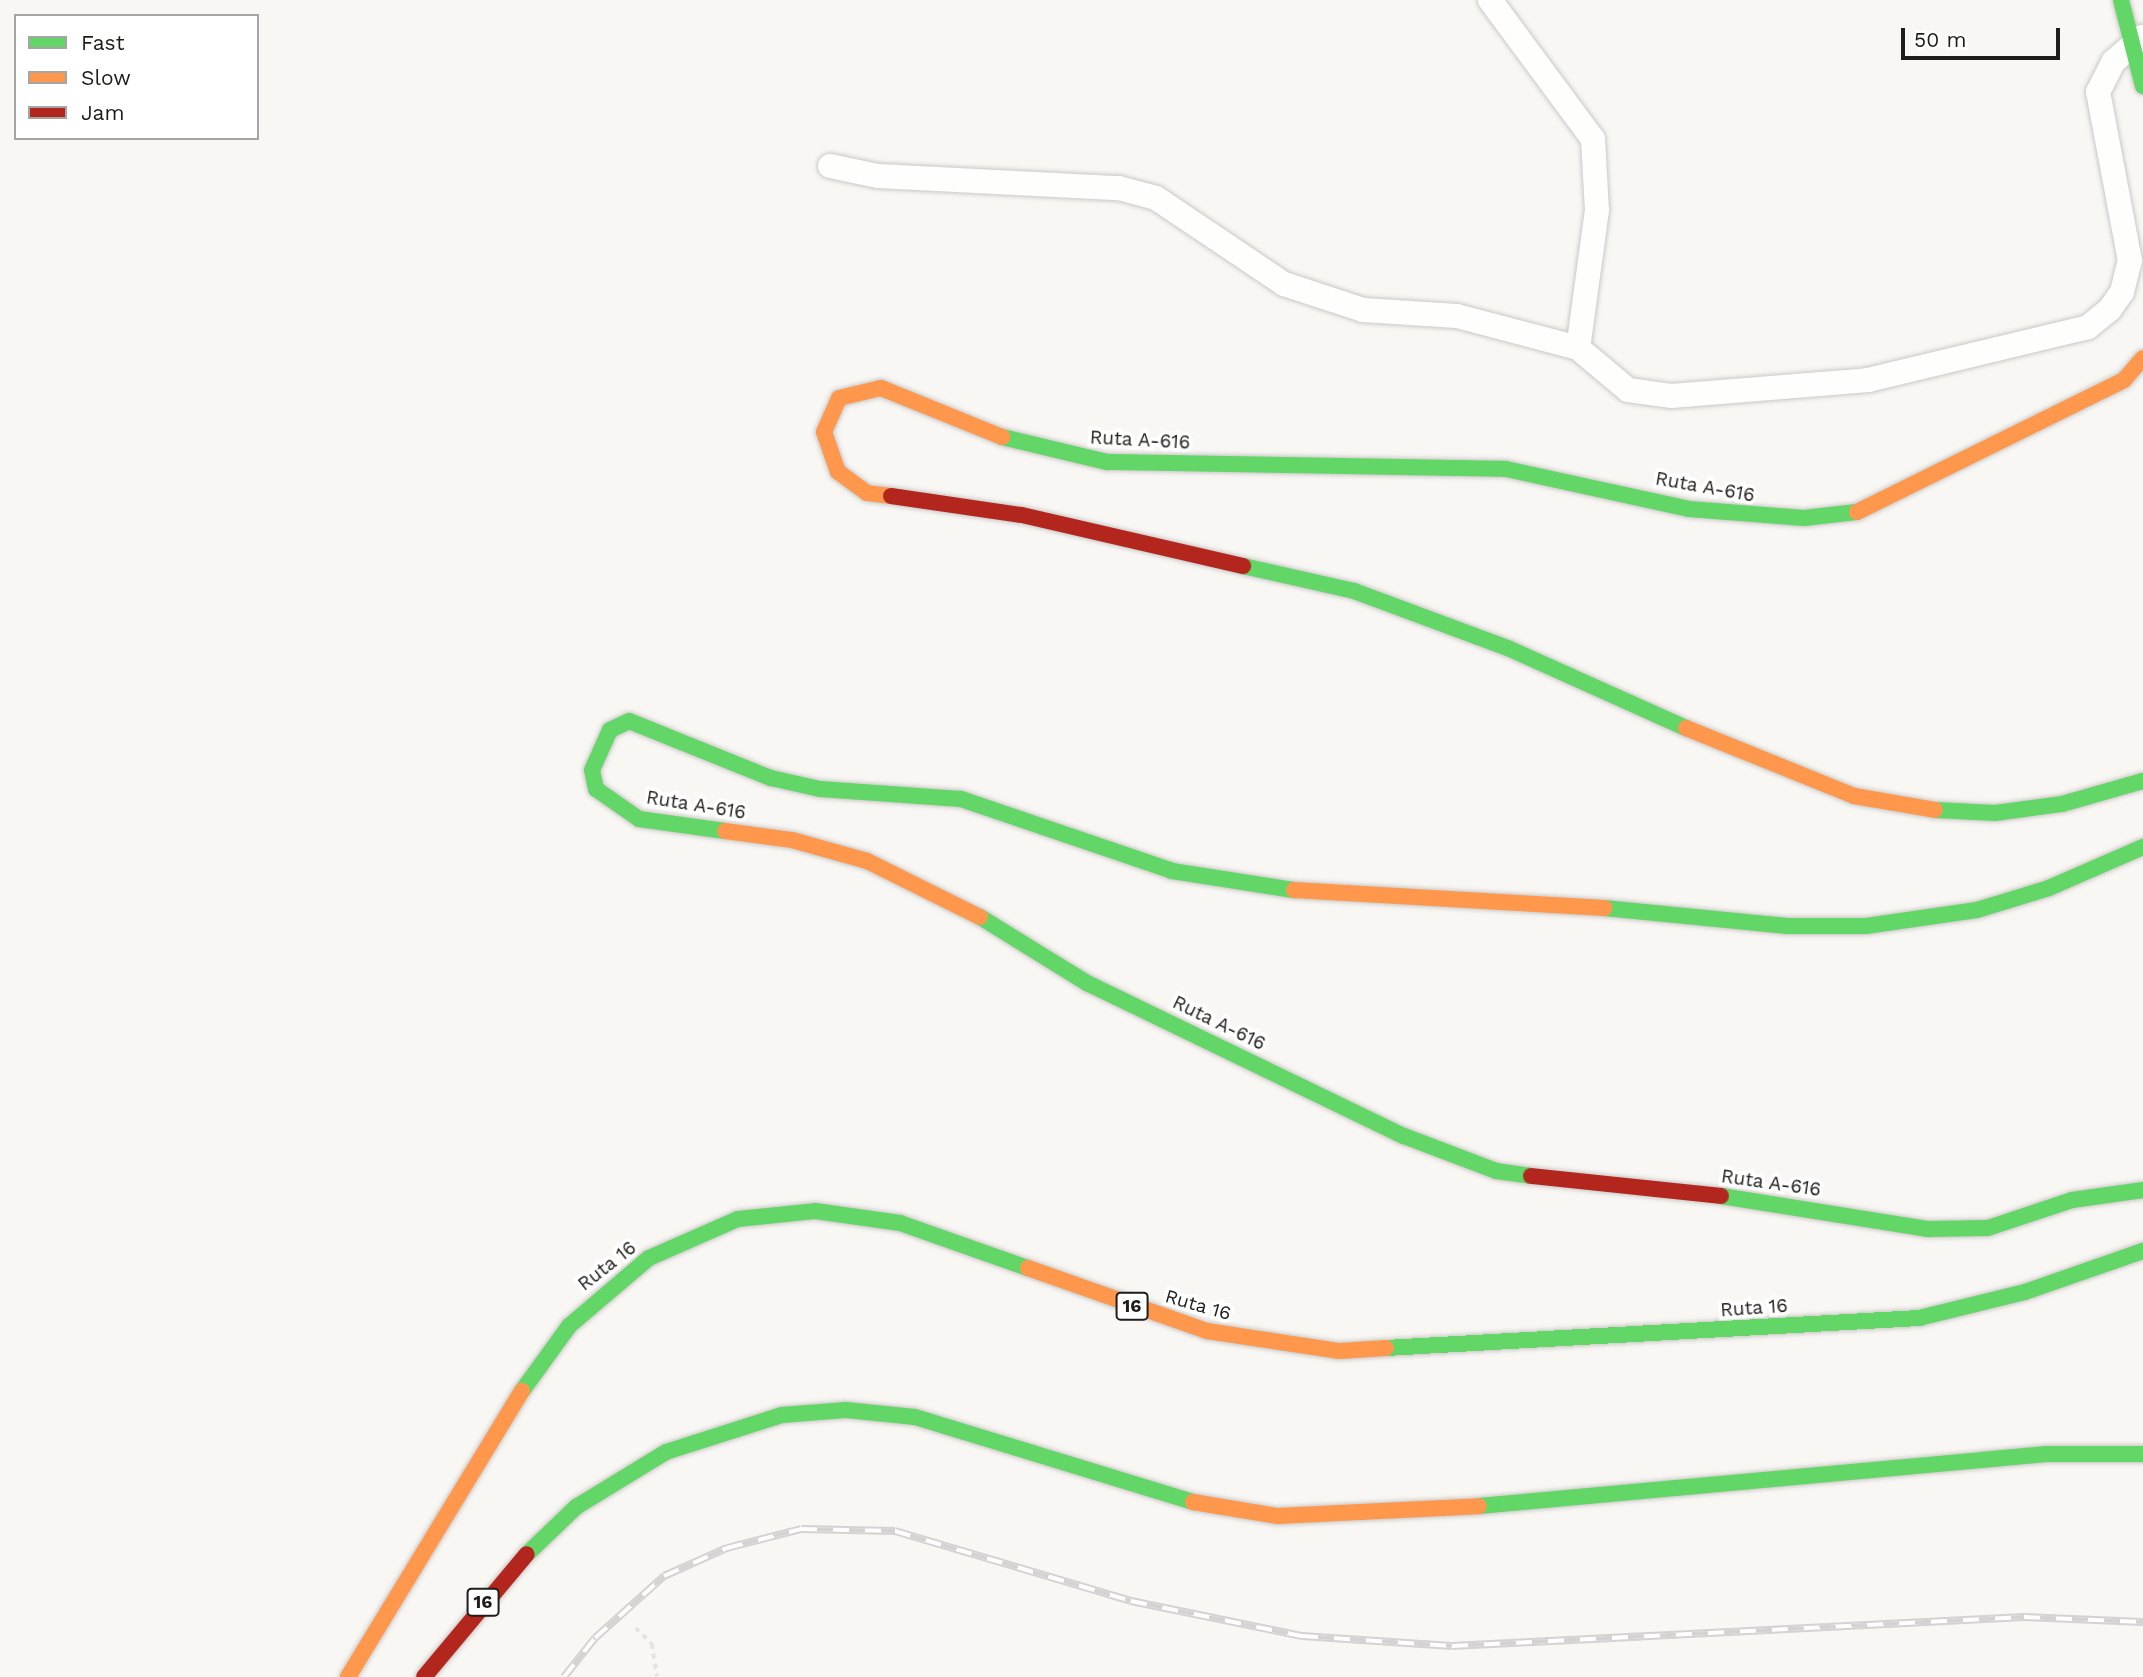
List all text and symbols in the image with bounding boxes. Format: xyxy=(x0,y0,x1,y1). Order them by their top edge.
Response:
legend xyxy=(14,14,259,140)
scale bar xyxy=(1905,14,2064,58)
text: 50 m xyxy=(1914,27,1966,52)
text: Fast xyxy=(81,30,125,55)
text: Slow xyxy=(81,65,131,90)
text: Jam xyxy=(81,100,124,125)
street label: Ruta A-616 xyxy=(1089,426,1191,454)
street label: Ruta A-616 xyxy=(1653,467,1757,507)
street label: Ruta A-616 xyxy=(644,786,748,824)
street label: Ruta A-616 xyxy=(1168,990,1270,1056)
street label: Ruta A-616 xyxy=(1719,1165,1823,1201)
street label: Ruta 16 xyxy=(573,1236,641,1296)
street label: Ruta 16 xyxy=(1162,1285,1234,1325)
road number: 16 xyxy=(1114,1292,1150,1321)
street label: Ruta 16 xyxy=(1719,1294,1789,1322)
road number: 16 xyxy=(466,1588,500,1616)

